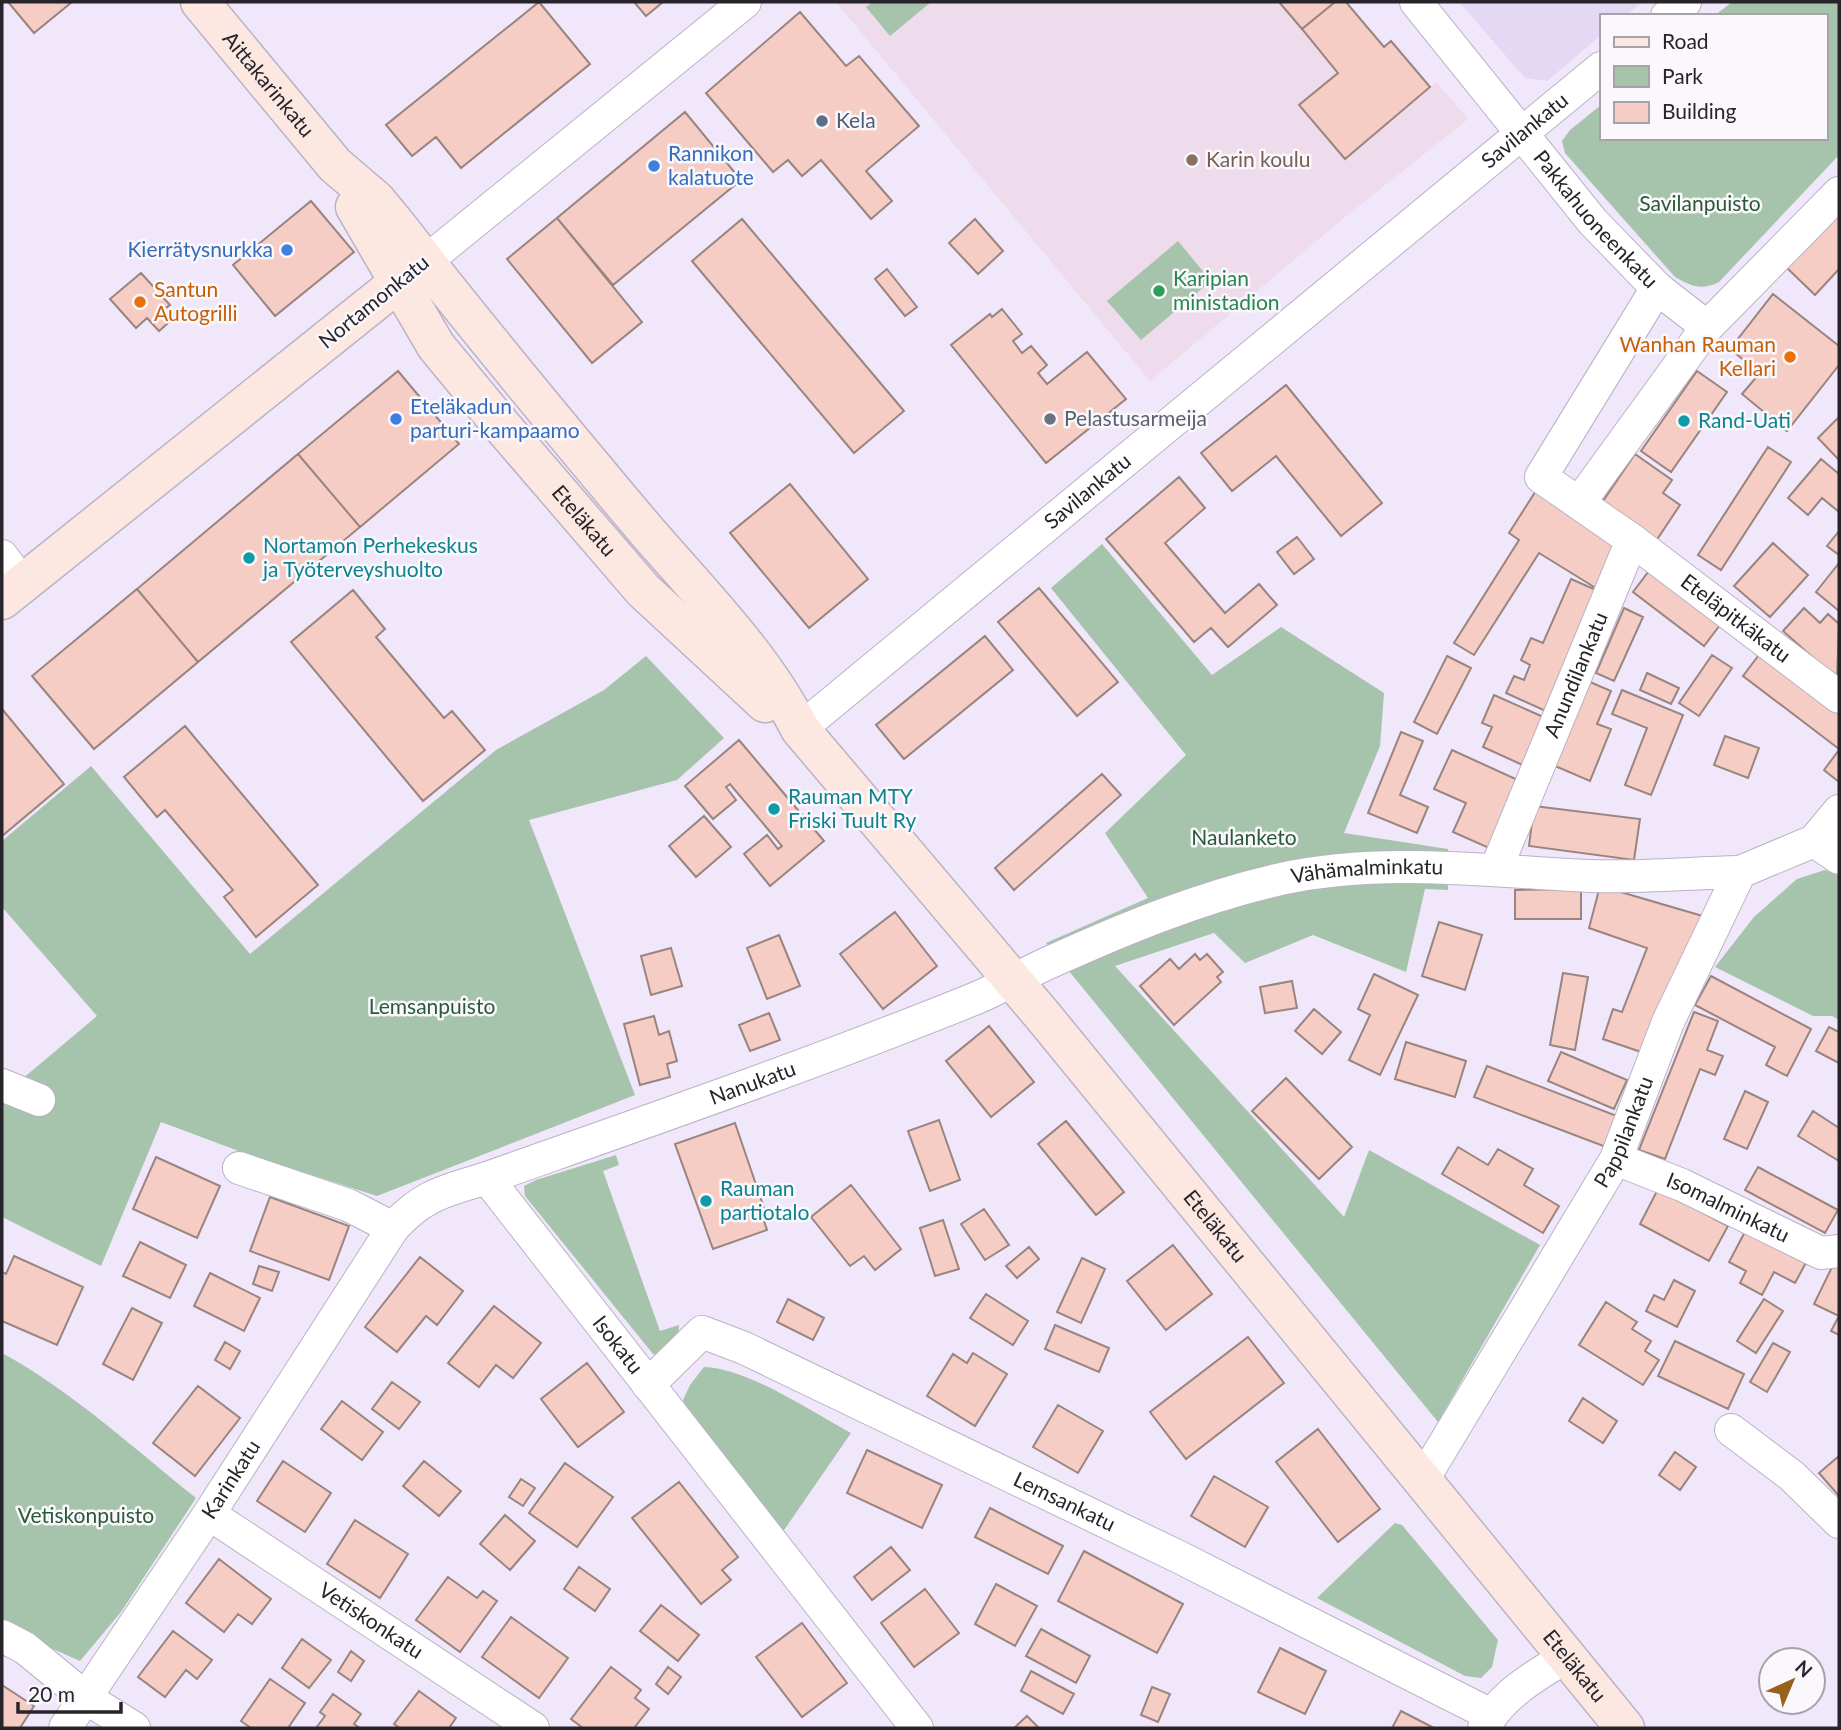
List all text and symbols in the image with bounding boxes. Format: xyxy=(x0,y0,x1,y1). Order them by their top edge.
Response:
legend xyxy=(1600,14,1827,140)
street label: Aittakarinkatu xyxy=(218,26,320,141)
text: Road xyxy=(1662,28,1709,53)
text: Park xyxy=(1662,63,1703,88)
street label: Savilankatu xyxy=(1476,87,1572,173)
text: Building xyxy=(1662,98,1737,123)
place label: Kela xyxy=(836,107,876,132)
marker: Kela xyxy=(814,113,830,129)
place label: Rannikon kalatuote xyxy=(668,140,754,189)
street label: Pakkahuoneenkatu xyxy=(1529,144,1664,292)
place label: Karin koulu xyxy=(1206,146,1310,171)
marker: Karin koulu xyxy=(1184,152,1200,168)
marker: Rannikon kalatuote xyxy=(646,158,662,174)
park label: Savilanpuisto xyxy=(1639,190,1761,215)
place label: Kierrätysnurkka xyxy=(127,236,273,261)
marker: Kierrätysnurkka xyxy=(279,242,295,258)
street label: Nortamonkatu xyxy=(313,249,433,353)
place label: Karipian ministadion xyxy=(1173,265,1280,314)
place label: Santun Autogrilli xyxy=(154,276,238,325)
marker: Karipian ministadion xyxy=(1151,283,1167,299)
marker: Santun Autogrilli xyxy=(132,294,148,310)
place label: Wanhan Rauman Kellari xyxy=(1619,331,1776,380)
marker: Wanhan Rauman Kellari xyxy=(1782,349,1798,365)
place label: Eteläkadun parturi-kampaamo xyxy=(410,393,580,442)
place label: Pelastusarmeija xyxy=(1064,405,1207,430)
place label: Rand-Uati xyxy=(1698,407,1791,432)
marker: Eteläkadun parturi-kampaamo xyxy=(388,411,404,427)
marker: Pelastusarmeija xyxy=(1042,411,1058,427)
marker: Rand-Uati xyxy=(1676,413,1692,429)
street label: Savilankatu xyxy=(1038,447,1135,533)
street label: Eteläkatu xyxy=(547,479,622,561)
place label: Nortamon Perhekeskus ja Työterveyshuolto xyxy=(262,532,478,581)
marker: Nortamon Perhekeskus ja Työterveyshuolto xyxy=(241,550,257,566)
street label: Eteläpitkäkatu xyxy=(1677,568,1796,667)
street label: Anundilankatu xyxy=(1538,608,1612,741)
place label: Rauman MTY Friski Tuult Ry xyxy=(788,783,916,832)
marker: Rauman MTY Friski Tuult Ry xyxy=(766,801,782,817)
park label: Naulanketo xyxy=(1191,824,1297,849)
street label: Vähämalminkatu xyxy=(1289,853,1443,888)
park label: Lemsanpuisto xyxy=(369,993,495,1018)
street label: Nanukatu xyxy=(706,1055,799,1109)
street label: Pappilankatu xyxy=(1588,1072,1657,1191)
street label: Isomalminkatu xyxy=(1663,1166,1794,1247)
place label: Rauman partiotalo xyxy=(720,1175,809,1224)
street label: Eteläkatu xyxy=(1179,1184,1253,1267)
marker: Rauman partiotalo xyxy=(698,1193,714,1209)
street label: Isokatu xyxy=(588,1310,649,1378)
street label: Karinkatu xyxy=(195,1434,265,1523)
street label: Lemsankatu xyxy=(1010,1465,1120,1536)
park label: Vetiskonpuisto xyxy=(18,1502,154,1527)
street label: Vetiskonkatu xyxy=(315,1576,429,1663)
street label: Eteläkatu xyxy=(1539,1624,1612,1706)
north arrow xyxy=(1757,1646,1827,1716)
text: N xyxy=(1791,1655,1817,1682)
scale bar xyxy=(18,1670,121,1714)
text: 20 m xyxy=(28,1681,75,1706)

